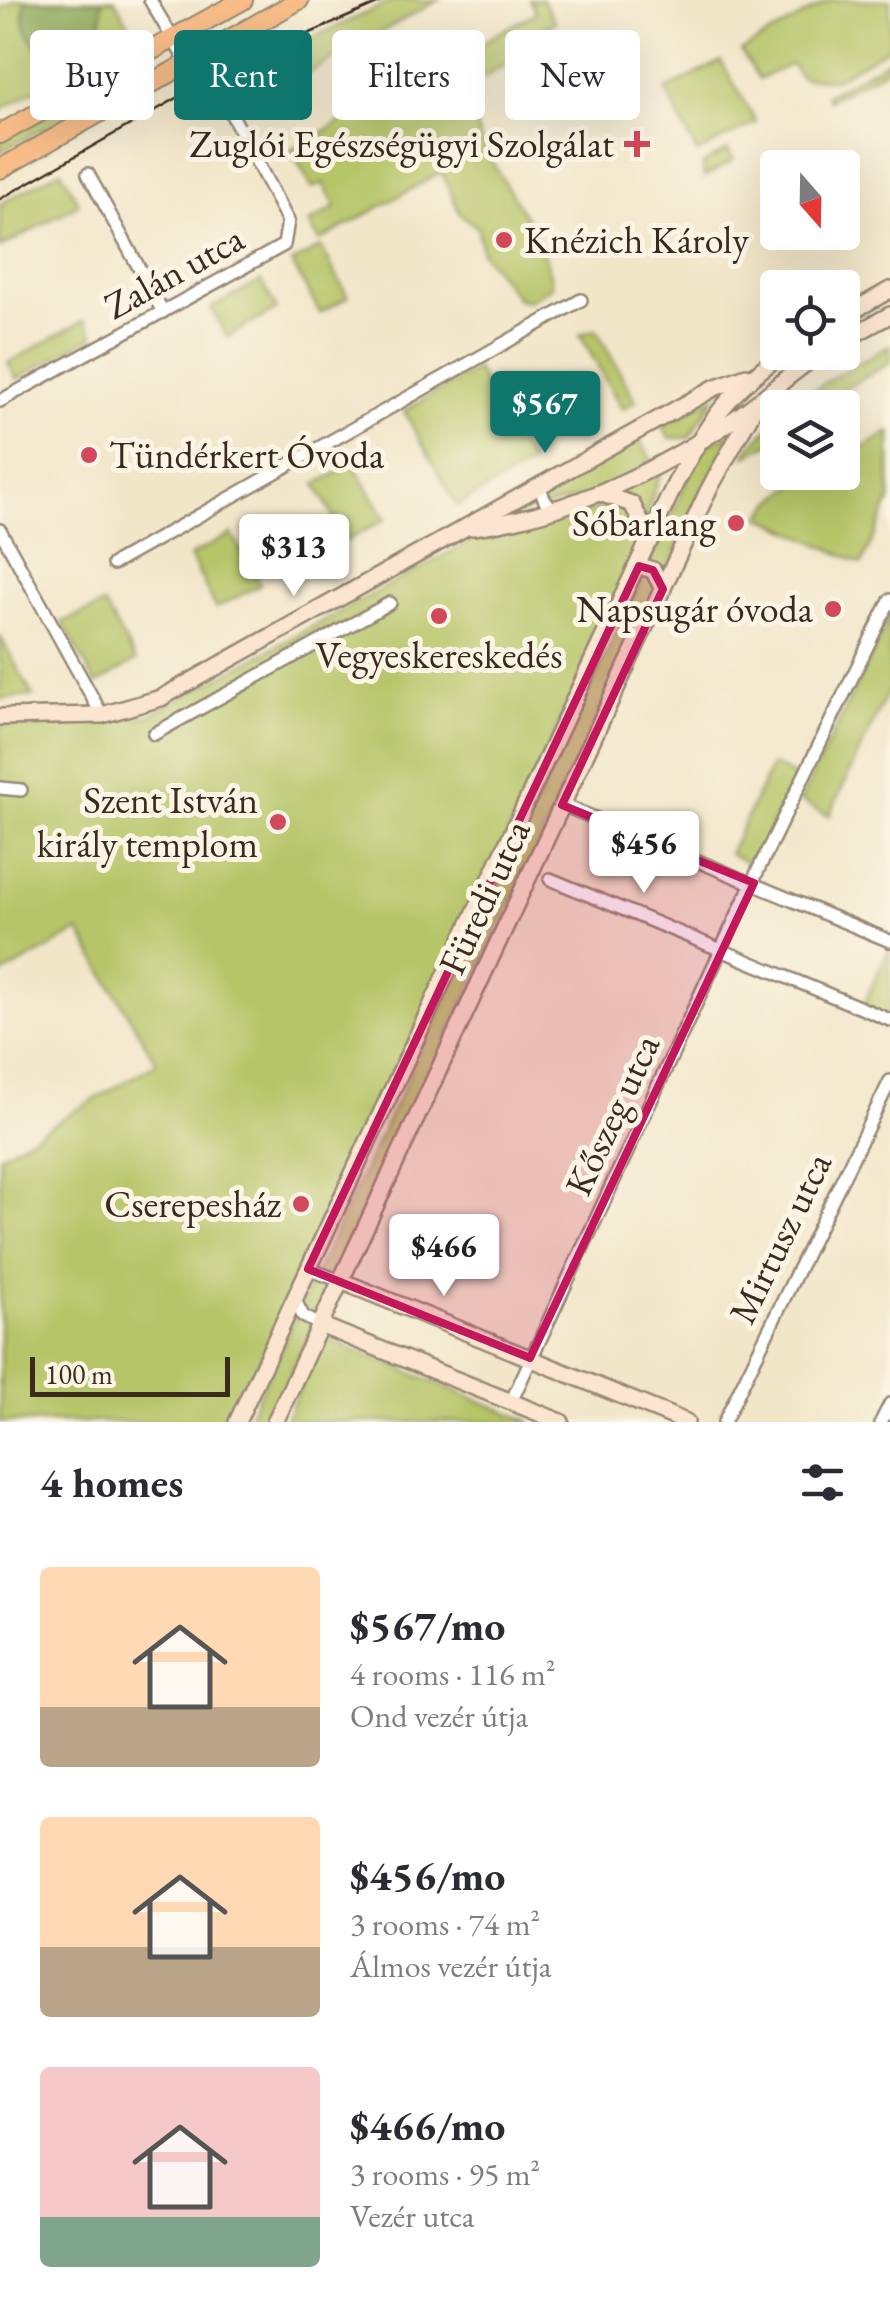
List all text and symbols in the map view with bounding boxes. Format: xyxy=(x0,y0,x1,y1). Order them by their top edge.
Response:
chip: Buy xyxy=(30,30,154,120)
chip: Rent xyxy=(174,30,312,120)
chip: Filters xyxy=(332,30,485,120)
chip: New xyxy=(505,30,640,120)
place label: Zuglói Egészségügyi Szolgálat xyxy=(189,119,614,168)
marker: Zuglói Egészségügyi Szolgálat xyxy=(624,131,650,157)
north arrow xyxy=(760,150,860,250)
map controls xyxy=(760,150,860,490)
street label: Zalán utca xyxy=(95,213,253,330)
place label: Knézich Károly xyxy=(524,215,749,264)
marker: Knézich Károly xyxy=(493,229,515,251)
button: locate xyxy=(760,270,860,370)
pin: $567 xyxy=(486,371,604,456)
text: $567 xyxy=(512,382,578,424)
button: layers xyxy=(760,390,860,490)
place label: Tündérkert Óvoda xyxy=(109,430,385,479)
marker: Tündérkert Óvoda xyxy=(78,444,100,466)
place label: Sóbarlang xyxy=(572,498,716,547)
marker: Sóbarlang xyxy=(725,512,747,534)
pin: $313 xyxy=(235,514,353,599)
text: $313 xyxy=(261,525,327,567)
place label: Napsugár óvoda xyxy=(577,584,814,633)
marker: Napsugár óvoda xyxy=(822,598,844,620)
marker: Vegyeskereskedés xyxy=(428,605,450,627)
place label: Vegyeskereskedés xyxy=(316,630,562,679)
place label: Szent István király templom xyxy=(37,775,258,868)
marker: Szent István király templom xyxy=(267,811,289,833)
street label: Füredi utca xyxy=(427,811,541,982)
pin: $456 xyxy=(585,811,703,896)
text: $456 xyxy=(611,822,677,864)
street label: Kőszeg utca xyxy=(553,1026,671,1203)
street label: Mirtusz utca xyxy=(717,1143,842,1331)
place label: Cserepesház xyxy=(104,1179,282,1228)
marker: Cserepesház xyxy=(290,1193,312,1215)
pin: $466 xyxy=(385,1214,503,1299)
text: $466 xyxy=(411,1225,477,1267)
scale bar xyxy=(30,1352,230,1396)
text: 100 m xyxy=(45,1356,113,1392)
text: 4 homes xyxy=(40,1455,183,1510)
icon: filters xyxy=(795,1455,850,1510)
text: $567/mo xyxy=(350,1598,506,1653)
icon: home xyxy=(120,1607,240,1727)
text: 4 rooms · 116 m² xyxy=(350,1653,556,1695)
text: Ond vezér útja xyxy=(350,1695,528,1737)
text: $456/mo xyxy=(350,1848,506,1903)
icon: home xyxy=(120,1857,240,1977)
text: 3 rooms · 74 m² xyxy=(350,1903,540,1945)
text: Álmos vezér útja xyxy=(350,1945,552,1987)
text: $466/mo xyxy=(350,2098,506,2153)
icon: home xyxy=(120,2107,240,2227)
text: 3 rooms · 95 m² xyxy=(350,2153,540,2195)
text: Vezér utca xyxy=(350,2195,475,2237)

